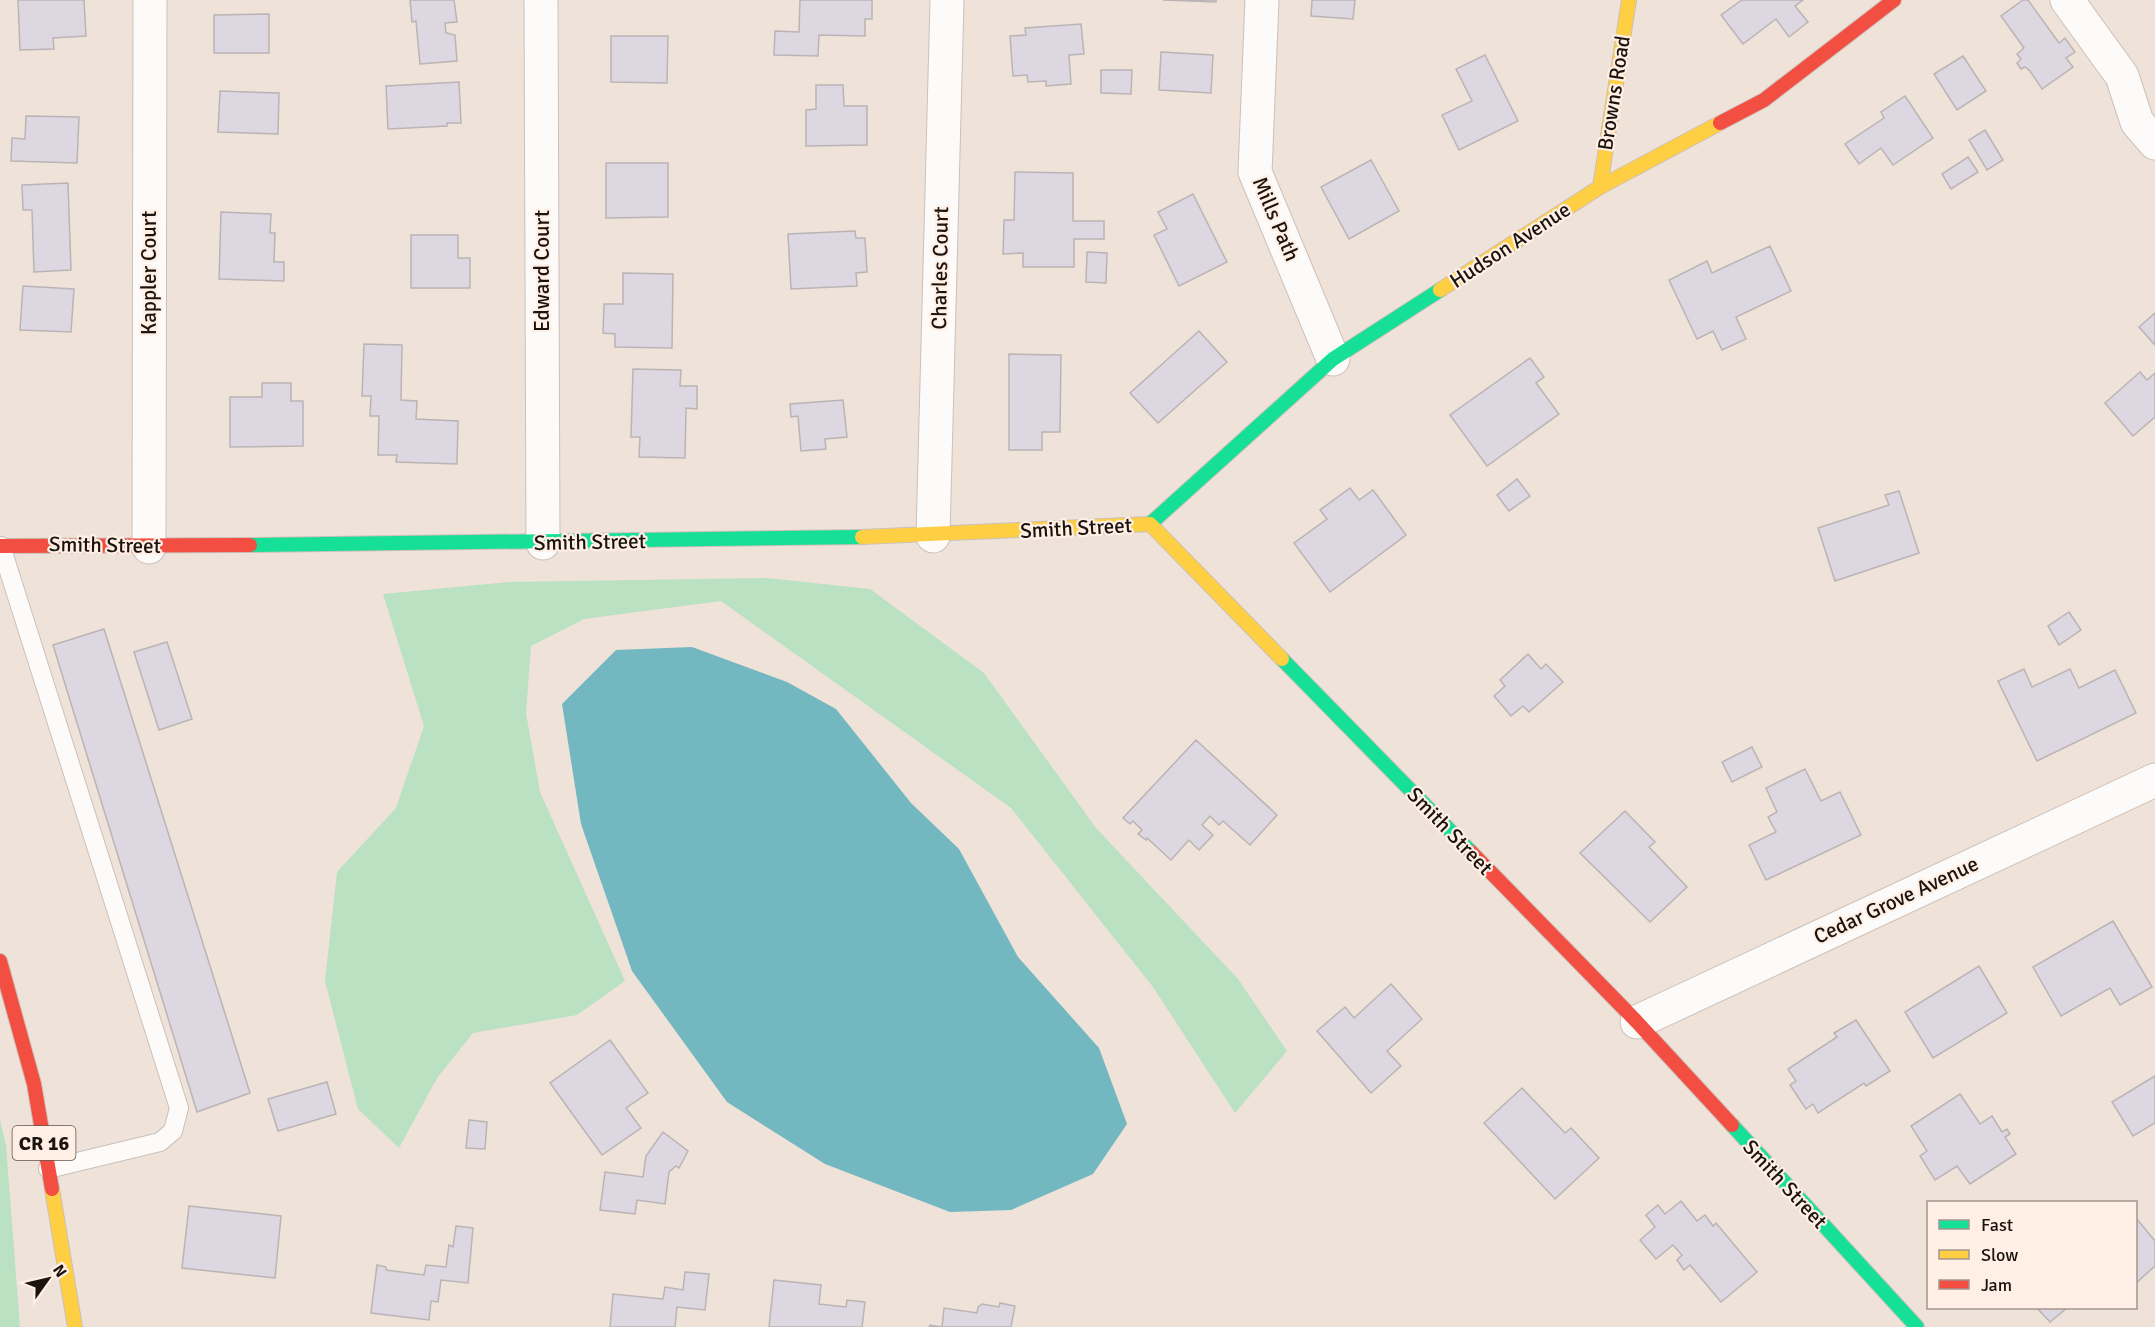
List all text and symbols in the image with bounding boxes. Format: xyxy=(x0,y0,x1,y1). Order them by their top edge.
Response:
street label: Browns Road xyxy=(1592,34,1636,152)
street label: Mills Path xyxy=(1247,173,1305,265)
street label: Hudson Avenue xyxy=(1445,196,1575,294)
street label: Charles Court xyxy=(926,206,954,330)
street label: Edward Court xyxy=(529,210,555,332)
street label: Kappler Court xyxy=(136,211,162,335)
street label: Smith Street xyxy=(1019,512,1133,544)
street label: Smith Street xyxy=(534,528,646,556)
street label: Smith Street xyxy=(49,531,161,559)
street label: Smith Street xyxy=(1402,782,1498,880)
street label: Cedar Grove Avenue xyxy=(1809,850,1983,950)
road number: CR 16 xyxy=(12,1126,76,1160)
street label: Smith Street xyxy=(1737,1134,1833,1234)
legend xyxy=(1927,1201,2137,1309)
text: Fast xyxy=(1981,1214,2013,1236)
text: Slow xyxy=(1981,1244,2018,1266)
north arrow xyxy=(18,1249,78,1309)
text: N xyxy=(48,1261,71,1281)
text: Jam xyxy=(1981,1274,2012,1296)

